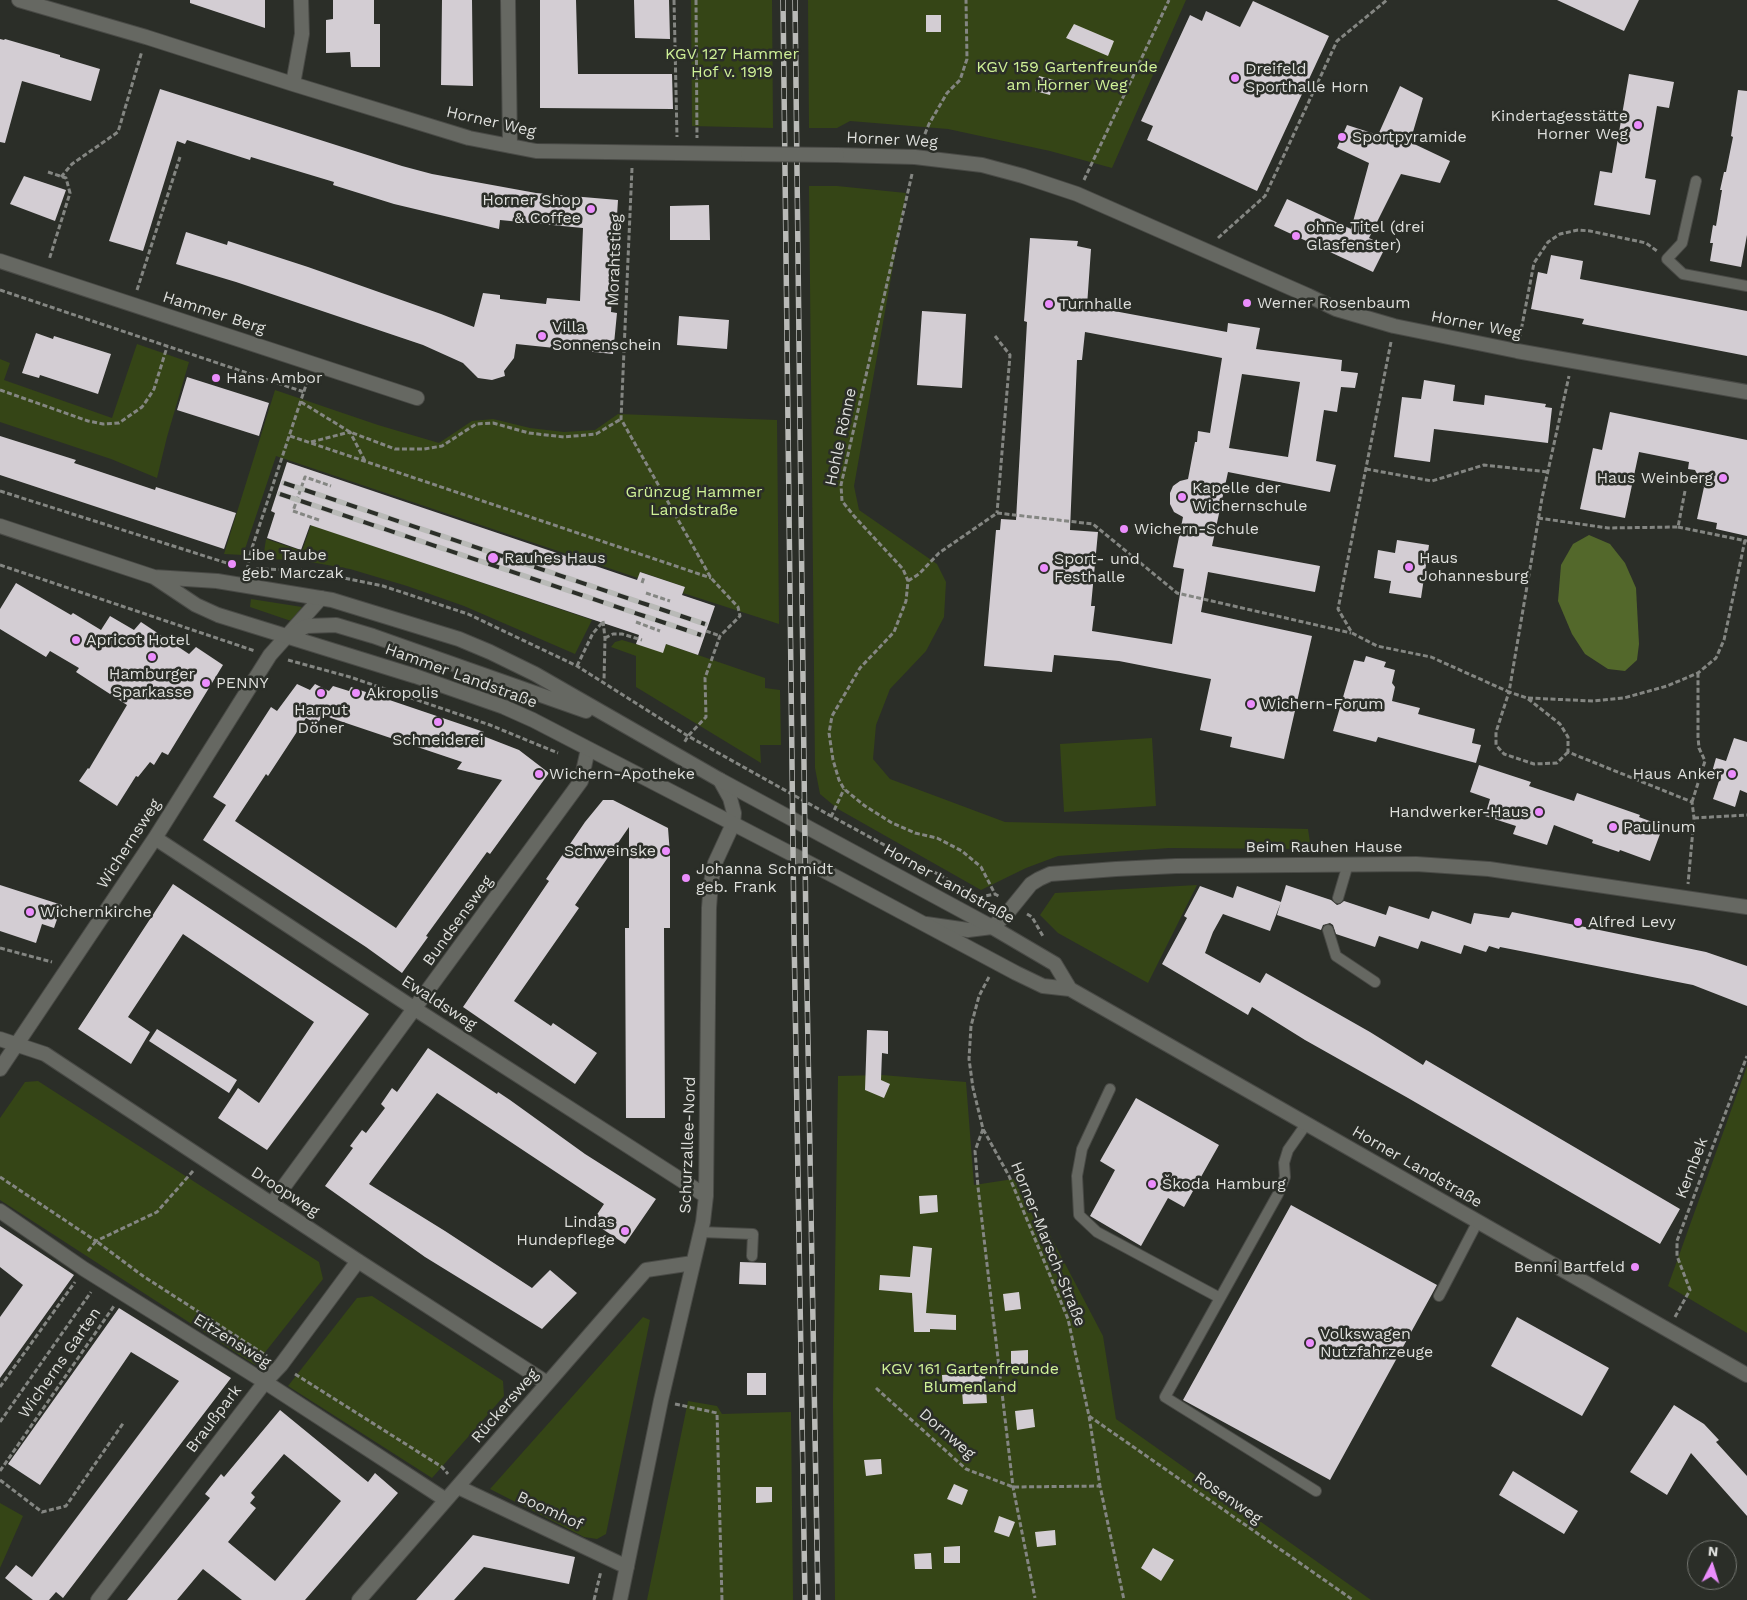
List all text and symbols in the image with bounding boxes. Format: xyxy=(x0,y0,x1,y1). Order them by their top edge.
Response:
park label: KGV 127 Hammer Hof v. 1919 xyxy=(665,44,799,82)
park label: KGV 159 Gartenfreunde am Horner Weg xyxy=(976,57,1158,95)
place label: Dreifeld Sporthalle Horn xyxy=(1245,59,1369,97)
marker: Dreifeld Sporthalle Horn xyxy=(1229,72,1241,84)
street label: Horner Weg xyxy=(444,102,538,142)
place label: Kindertagesstätte Horner Weg xyxy=(1491,106,1628,144)
marker: Kindertagesstätte Horner Weg xyxy=(1632,119,1644,131)
place label: Sportpyramide xyxy=(1352,127,1467,147)
street label: Horner Weg xyxy=(846,128,938,152)
marker: Sportpyramide xyxy=(1336,131,1348,143)
place label: Horner Shop & Coffee xyxy=(482,190,581,228)
marker: Horner Shop & Coffee xyxy=(585,203,597,215)
street label: Morahtstieg xyxy=(604,214,626,306)
place label: ohne Titel (drei Glasfenster) xyxy=(1306,217,1425,255)
marker: ohne Titel (drei Glasfenster) xyxy=(1290,230,1302,242)
street label: Hammer Berg xyxy=(160,287,268,339)
place label: Werner Rosenbaum xyxy=(1257,293,1410,313)
place label: Turnhalle xyxy=(1059,294,1132,314)
marker: Werner Rosenbaum xyxy=(1241,297,1253,309)
marker: Turnhalle xyxy=(1043,298,1055,310)
street label: Horner Weg xyxy=(1429,307,1523,343)
place label: Villa Sonnenschein xyxy=(552,317,661,355)
marker: Villa Sonnenschein xyxy=(536,330,548,342)
place label: Hans Ambor xyxy=(226,368,322,388)
marker: Hans Ambor xyxy=(210,372,222,384)
street label: Hohle Rönne xyxy=(821,386,861,488)
place label: Haus Weinberg xyxy=(1596,468,1713,488)
marker: Haus Weinberg xyxy=(1717,472,1729,484)
place label: Kapelle der Wichernschule xyxy=(1192,478,1307,516)
park label: Grünzug Hammer Landstraße xyxy=(625,482,763,520)
marker: Kapelle der Wichernschule xyxy=(1176,491,1188,503)
place label: Wichern-Schule xyxy=(1134,519,1259,539)
marker: Wichern-Schule xyxy=(1118,523,1130,535)
place label: Libe Taube geb. Marczak xyxy=(242,545,344,583)
place label: Rauhes Haus xyxy=(504,548,606,568)
place label: Haus Johannesburg xyxy=(1419,548,1529,586)
place label: Sport- und Festhalle xyxy=(1054,549,1140,587)
marker: Rauhes Haus xyxy=(486,551,500,565)
marker: Libe Taube geb. Marczak xyxy=(226,558,238,570)
marker: Haus Johannesburg xyxy=(1403,561,1415,573)
marker: Sport- und Festhalle xyxy=(1038,562,1050,574)
place label: Apricot Hotel xyxy=(86,630,190,650)
marker: Apricot Hotel xyxy=(70,634,82,646)
street label: Hammer Landstraße xyxy=(382,640,540,712)
marker: Hamburger Sparkasse xyxy=(146,651,158,663)
place label: Hamburger Sparkasse xyxy=(109,664,195,702)
place label: PENNY xyxy=(216,673,269,693)
marker: PENNY xyxy=(200,677,212,689)
place label: Akropolis xyxy=(366,683,439,703)
marker: Harput Döner xyxy=(315,687,327,699)
marker: Akropolis xyxy=(350,687,362,699)
place label: Wichern-Forum xyxy=(1261,694,1383,714)
marker: Wichern-Forum xyxy=(1245,698,1257,710)
place label: Harput Döner xyxy=(294,700,348,738)
marker: Schneiderei xyxy=(432,716,444,728)
place label: Schneiderei xyxy=(392,730,484,750)
place label: Wichern-Apotheke xyxy=(549,764,695,784)
place label: Haus Anker xyxy=(1633,764,1722,784)
marker: Wichern-Apotheke xyxy=(533,768,545,780)
marker: Haus Anker xyxy=(1726,768,1738,780)
street label: Wichernsweg xyxy=(93,796,165,892)
place label: Handwerker-Haus xyxy=(1389,802,1529,822)
marker: Handwerker-Haus xyxy=(1533,806,1545,818)
place label: Paulinum xyxy=(1623,817,1696,837)
marker: Paulinum xyxy=(1607,821,1619,833)
street label: Beim Rauhen Hause xyxy=(1246,837,1402,857)
street label: Horner Landstraße xyxy=(880,840,1018,928)
place label: Schweinske xyxy=(564,841,656,861)
marker: Schweinske xyxy=(660,845,672,857)
place label: Johanna Schmidt geb. Frank xyxy=(696,859,833,897)
street label: Bundsensweg xyxy=(419,872,497,970)
marker: Johanna Schmidt geb. Frank xyxy=(680,872,692,884)
place label: Wichernkirche xyxy=(40,902,152,922)
marker: Wichernkirche xyxy=(24,906,36,918)
place label: Alfred Levy xyxy=(1588,912,1676,932)
marker: Alfred Levy xyxy=(1572,916,1584,928)
street label: Ewaldsweg xyxy=(398,972,480,1034)
street label: Schurzallee-Nord xyxy=(676,1076,700,1214)
street label: Horner Landstraße xyxy=(1349,1122,1485,1212)
street label: Kernbek xyxy=(1672,1135,1712,1201)
street label: Horner-Marsch-Straße xyxy=(1006,1159,1090,1329)
street label: Droopweg xyxy=(247,1163,323,1221)
place label: Škoda Hamburg xyxy=(1162,1174,1286,1194)
marker: Škoda Hamburg xyxy=(1146,1178,1158,1190)
place label: Lindas Hundepflege xyxy=(516,1212,615,1250)
marker: Lindas Hundepflege xyxy=(619,1225,631,1237)
place label: Benni Bartfeld xyxy=(1514,1257,1625,1277)
marker: Benni Bartfeld xyxy=(1629,1261,1641,1273)
street label: Wicherns Garten xyxy=(15,1304,105,1422)
street label: Eitzensweg xyxy=(190,1310,274,1372)
place label: Volkswagen Nutzfahrzeuge xyxy=(1320,1324,1433,1362)
marker: Volkswagen Nutzfahrzeuge xyxy=(1304,1337,1316,1349)
park label: KGV 161 Gartenfreunde Blumenland xyxy=(881,1359,1059,1397)
street label: Rückersweg xyxy=(467,1365,543,1447)
street label: Braußpark xyxy=(182,1381,246,1457)
street label: Dornweg xyxy=(915,1404,979,1464)
street label: Rosenweg xyxy=(1190,1468,1266,1528)
street label: Boomhof xyxy=(514,1487,586,1535)
north arrow xyxy=(1687,1540,1737,1590)
text: N xyxy=(1707,1543,1719,1559)

